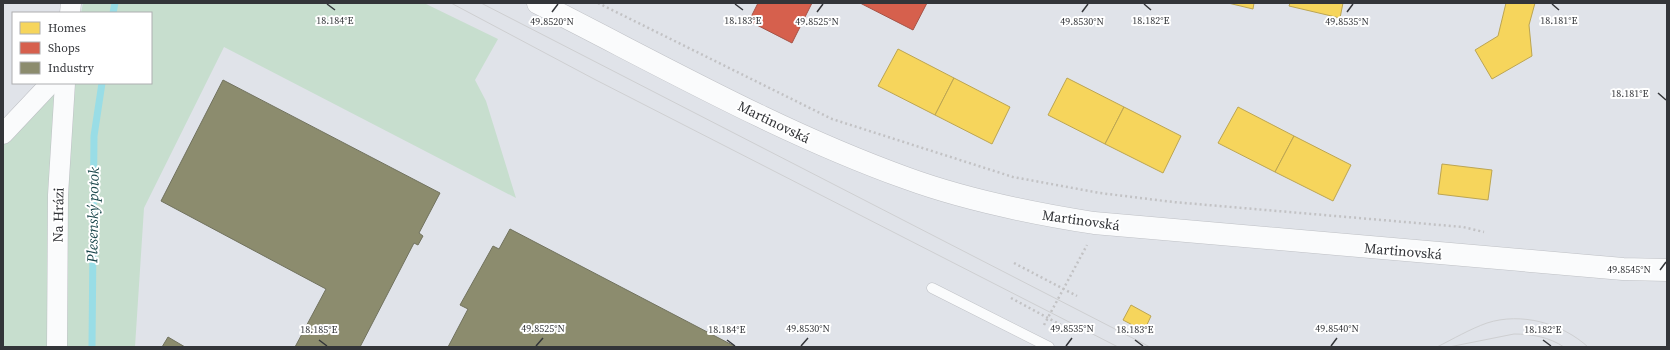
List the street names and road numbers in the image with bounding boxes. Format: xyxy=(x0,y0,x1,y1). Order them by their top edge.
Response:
street label: Martinovská xyxy=(735,96,814,148)
street label: Na Hrázi xyxy=(48,187,68,243)
street label: Martinovská xyxy=(1041,205,1122,235)
street label: Martinovská xyxy=(1363,238,1444,264)

